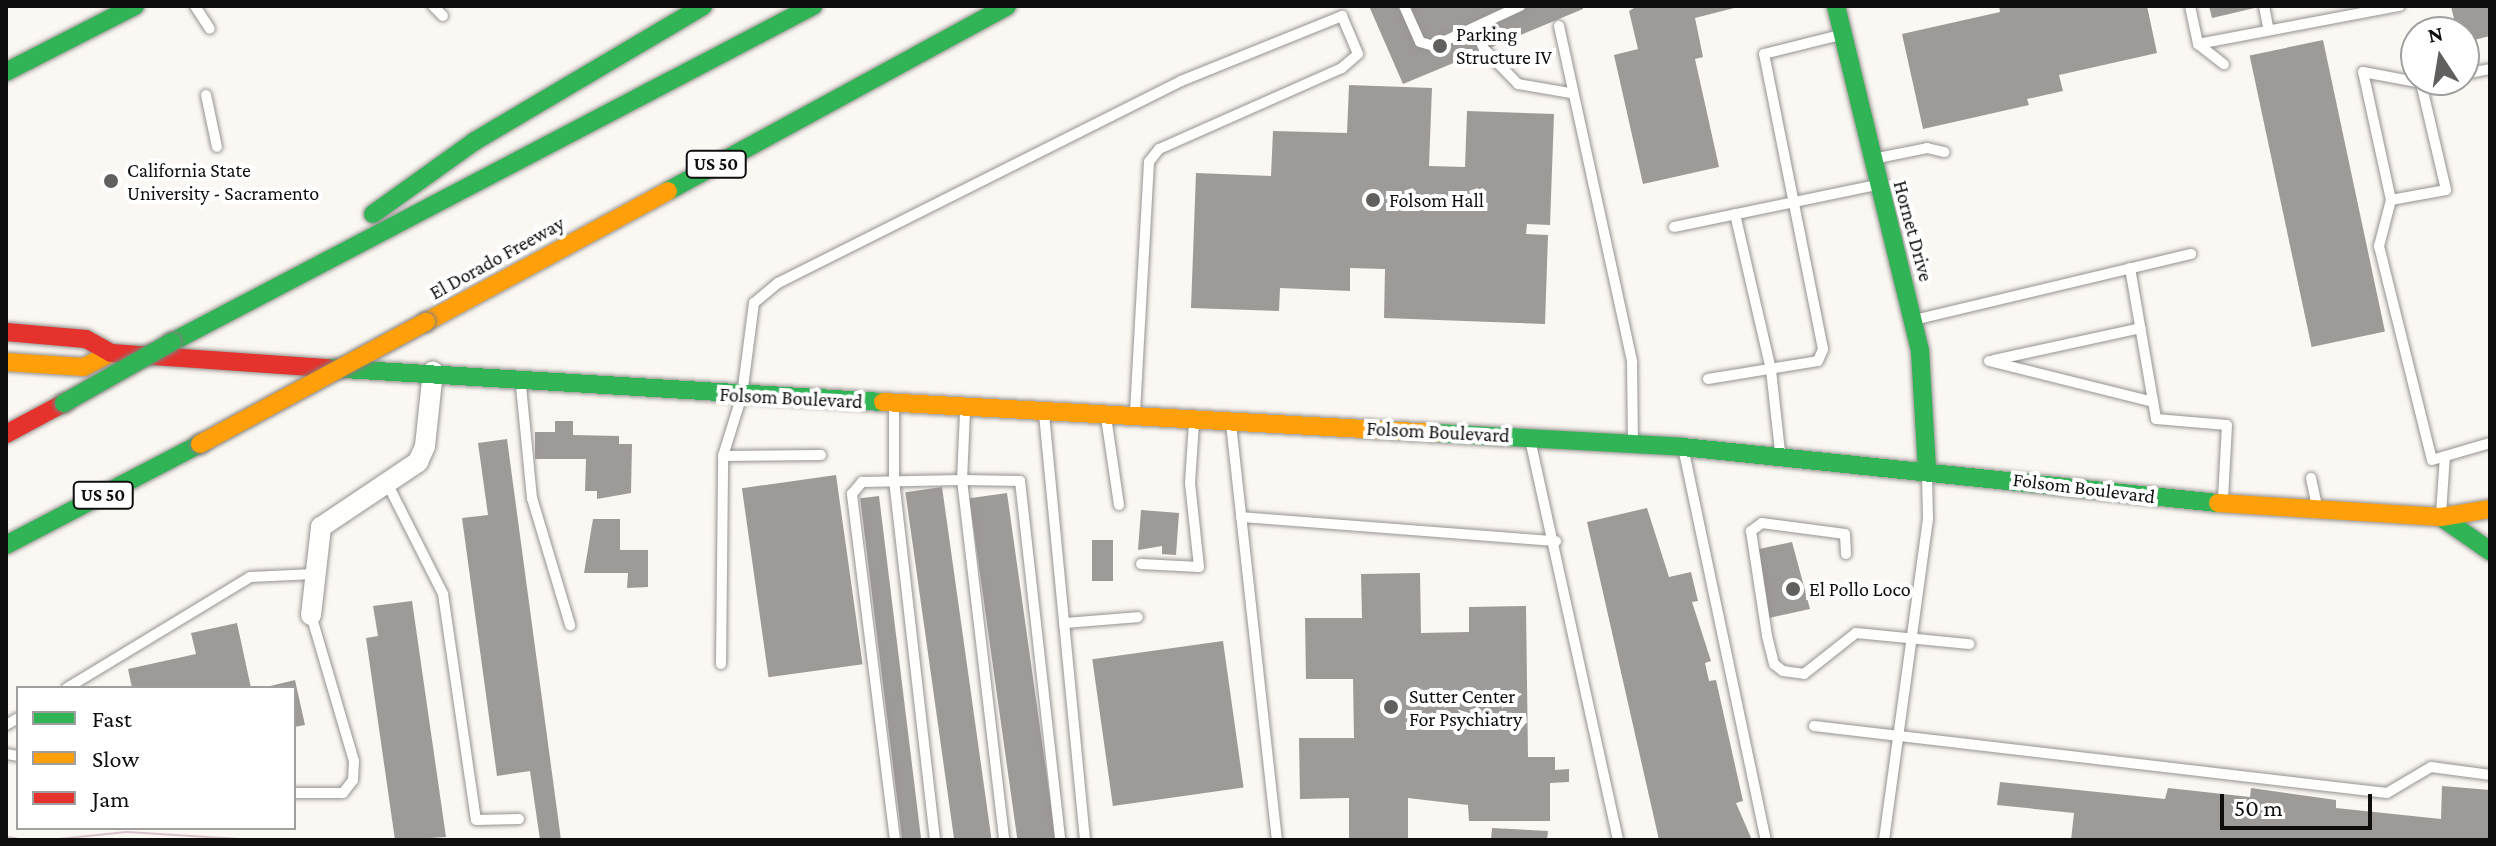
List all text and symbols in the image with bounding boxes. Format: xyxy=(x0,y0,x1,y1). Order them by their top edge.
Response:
north arrow xyxy=(2400,16,2480,96)
text: N xyxy=(2425,20,2445,48)
place label: Parking Structure IV xyxy=(1456,22,1552,69)
marker: Parking Structure IV xyxy=(1431,37,1449,55)
road number: US 50 xyxy=(684,150,748,178)
place label: California State University - Sacramento xyxy=(127,158,319,205)
marker: California State University - Sacramento xyxy=(102,172,120,190)
street label: Hornet Drive xyxy=(1888,178,1938,284)
place label: Folsom Hall xyxy=(1389,188,1484,212)
marker: Folsom Hall xyxy=(1364,191,1382,209)
street label: El Dorado Freeway xyxy=(426,211,568,305)
street label: Folsom Boulevard xyxy=(719,382,863,414)
street label: Folsom Boulevard xyxy=(1366,416,1510,448)
street label: Folsom Boulevard xyxy=(2011,467,2157,509)
road number: US 50 xyxy=(71,481,135,509)
place label: El Pollo Loco xyxy=(1809,577,1911,601)
marker: El Pollo Loco xyxy=(1784,580,1802,598)
place label: Sutter Center For Psychiatry xyxy=(1409,684,1522,731)
legend xyxy=(16,686,296,830)
marker: Sutter Center For Psychiatry xyxy=(1380,696,1402,718)
text: Fast xyxy=(92,705,132,732)
text: Slow xyxy=(92,745,139,772)
scale bar xyxy=(2224,778,2376,828)
text: Jam xyxy=(92,785,130,812)
text: 50 m xyxy=(2234,794,2283,821)

